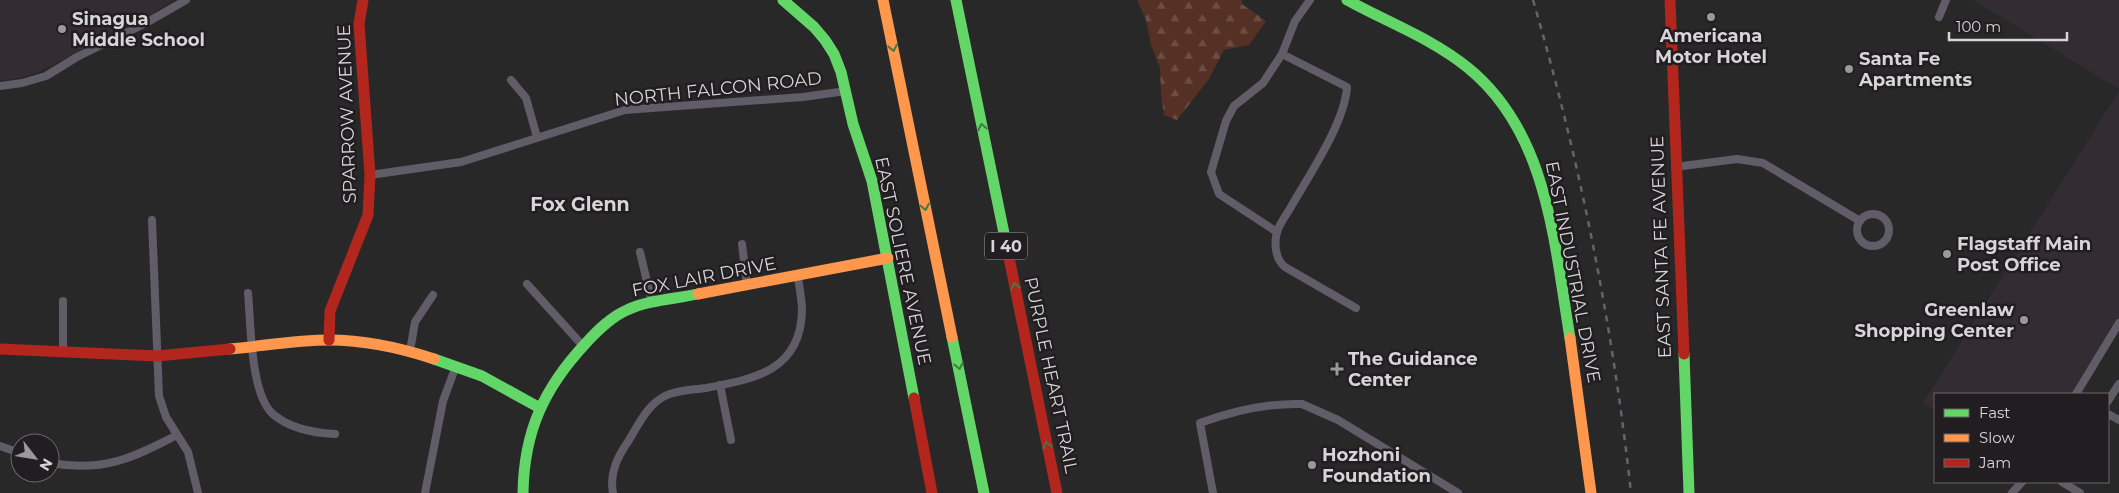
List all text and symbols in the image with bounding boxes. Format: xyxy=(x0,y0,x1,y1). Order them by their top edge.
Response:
place label: Sinagua Middle School xyxy=(72,8,205,51)
scale bar xyxy=(1949,10,2066,42)
marker: Americana Motor Hotel xyxy=(1705,11,1717,23)
text: 100 m xyxy=(1956,17,2001,36)
marker: Sinagua Middle School xyxy=(56,23,68,35)
street label: SPARROW AVENUE xyxy=(333,24,361,204)
place label: Americana Motor Hotel xyxy=(1655,25,1767,68)
one-way arrow xyxy=(887,43,897,52)
place label: Santa Fe Apartments xyxy=(1858,48,1973,91)
marker: Santa Fe Apartments xyxy=(1843,63,1855,75)
street label: NORTH FALCON ROAD xyxy=(613,67,823,111)
one-way arrow xyxy=(977,122,988,131)
street label: EAST SANTA FE AVENUE xyxy=(1646,135,1676,359)
street label: EAST SOLIERE AVENUE xyxy=(870,155,936,367)
street label: EAST INDUSTRIAL DRIVE xyxy=(1541,159,1605,385)
district label: Fox Glenn xyxy=(530,193,630,216)
one-way arrow xyxy=(919,203,930,212)
road number: I 40 xyxy=(985,232,1027,260)
place label: Flagstaff Main Post Office xyxy=(1957,233,2091,276)
marker: Flagstaff Main Post Office xyxy=(1941,248,1953,260)
street label: FOX LAIR DRIVE xyxy=(630,252,778,302)
street label: PURPLE HEART TRAIL xyxy=(1019,275,1083,475)
one-way arrow xyxy=(1010,282,1020,290)
place label: Greenlaw Shopping Center xyxy=(1855,299,2014,342)
marker: Greenlaw Shopping Center xyxy=(2018,314,2030,326)
place label: The Guidance Center xyxy=(1348,348,1478,391)
one-way arrow xyxy=(953,362,964,370)
marker: The Guidance Center xyxy=(1330,362,1344,376)
legend xyxy=(1934,393,2109,483)
text: Fast xyxy=(1979,403,2010,422)
text: Slow xyxy=(1979,428,2015,447)
north arrow xyxy=(10,433,60,483)
one-way arrow xyxy=(1042,441,1053,450)
place label: Hozhoni Foundation xyxy=(1322,444,1431,487)
text: Jam xyxy=(1978,453,2011,472)
text: N xyxy=(36,455,57,474)
marker: Hozhoni Foundation xyxy=(1306,459,1318,471)

